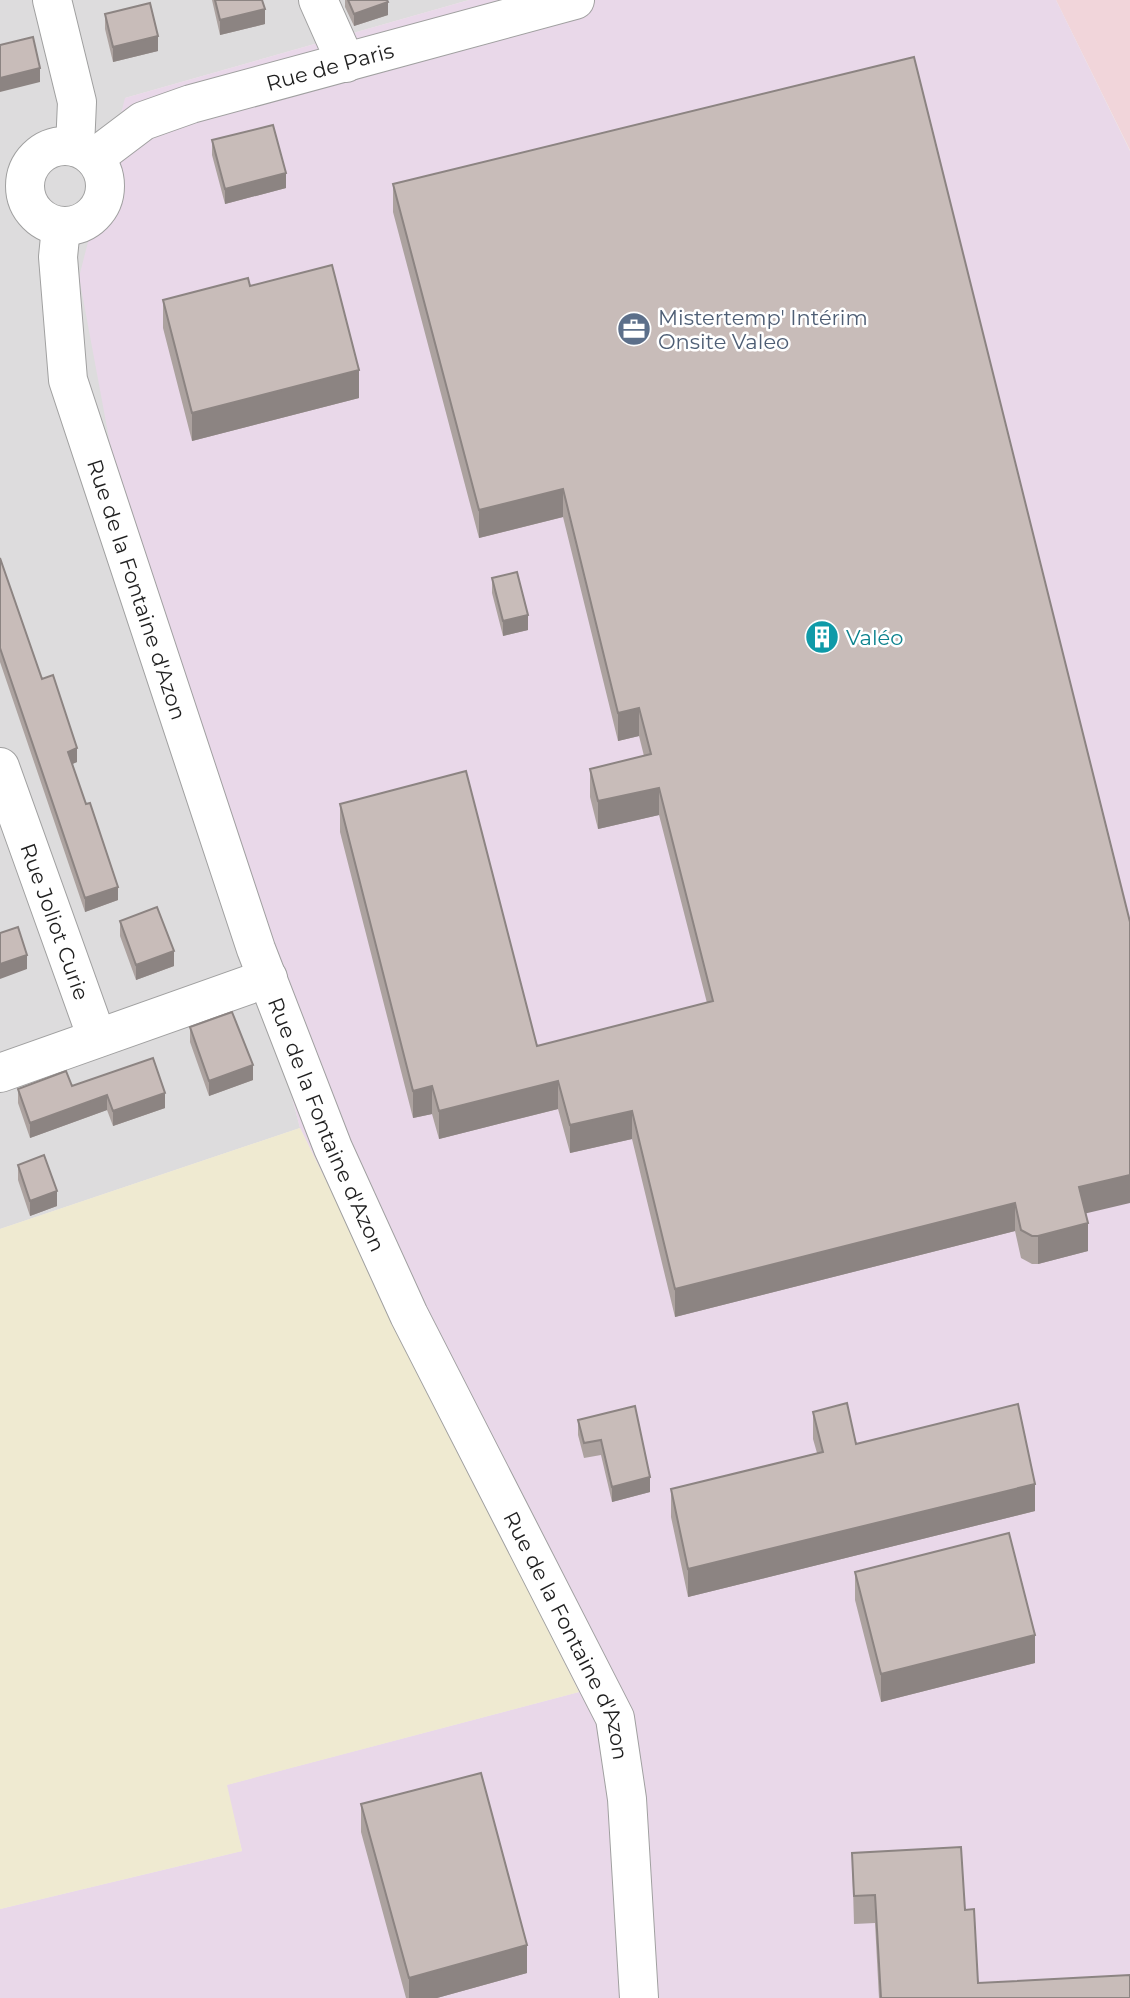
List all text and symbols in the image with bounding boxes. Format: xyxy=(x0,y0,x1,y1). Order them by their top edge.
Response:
street label: Rue de Paris xyxy=(263,37,396,96)
place label: Mistertemp' Intérim Onsite Valeo xyxy=(658,305,868,354)
office icon: Mistertemp' Intérim Onsite Valeo xyxy=(615,310,653,348)
street label: Rue de la Fontaine d'Azon xyxy=(82,456,192,723)
building icon: Valéo xyxy=(803,618,841,656)
place label: Valéo xyxy=(846,625,903,650)
street label: Rue Joliot Curie xyxy=(16,840,95,1003)
street label: Rue de la Fontaine d'Azon xyxy=(263,994,391,1255)
street label: Rue de la Fontaine d'Azon xyxy=(499,1507,634,1762)

